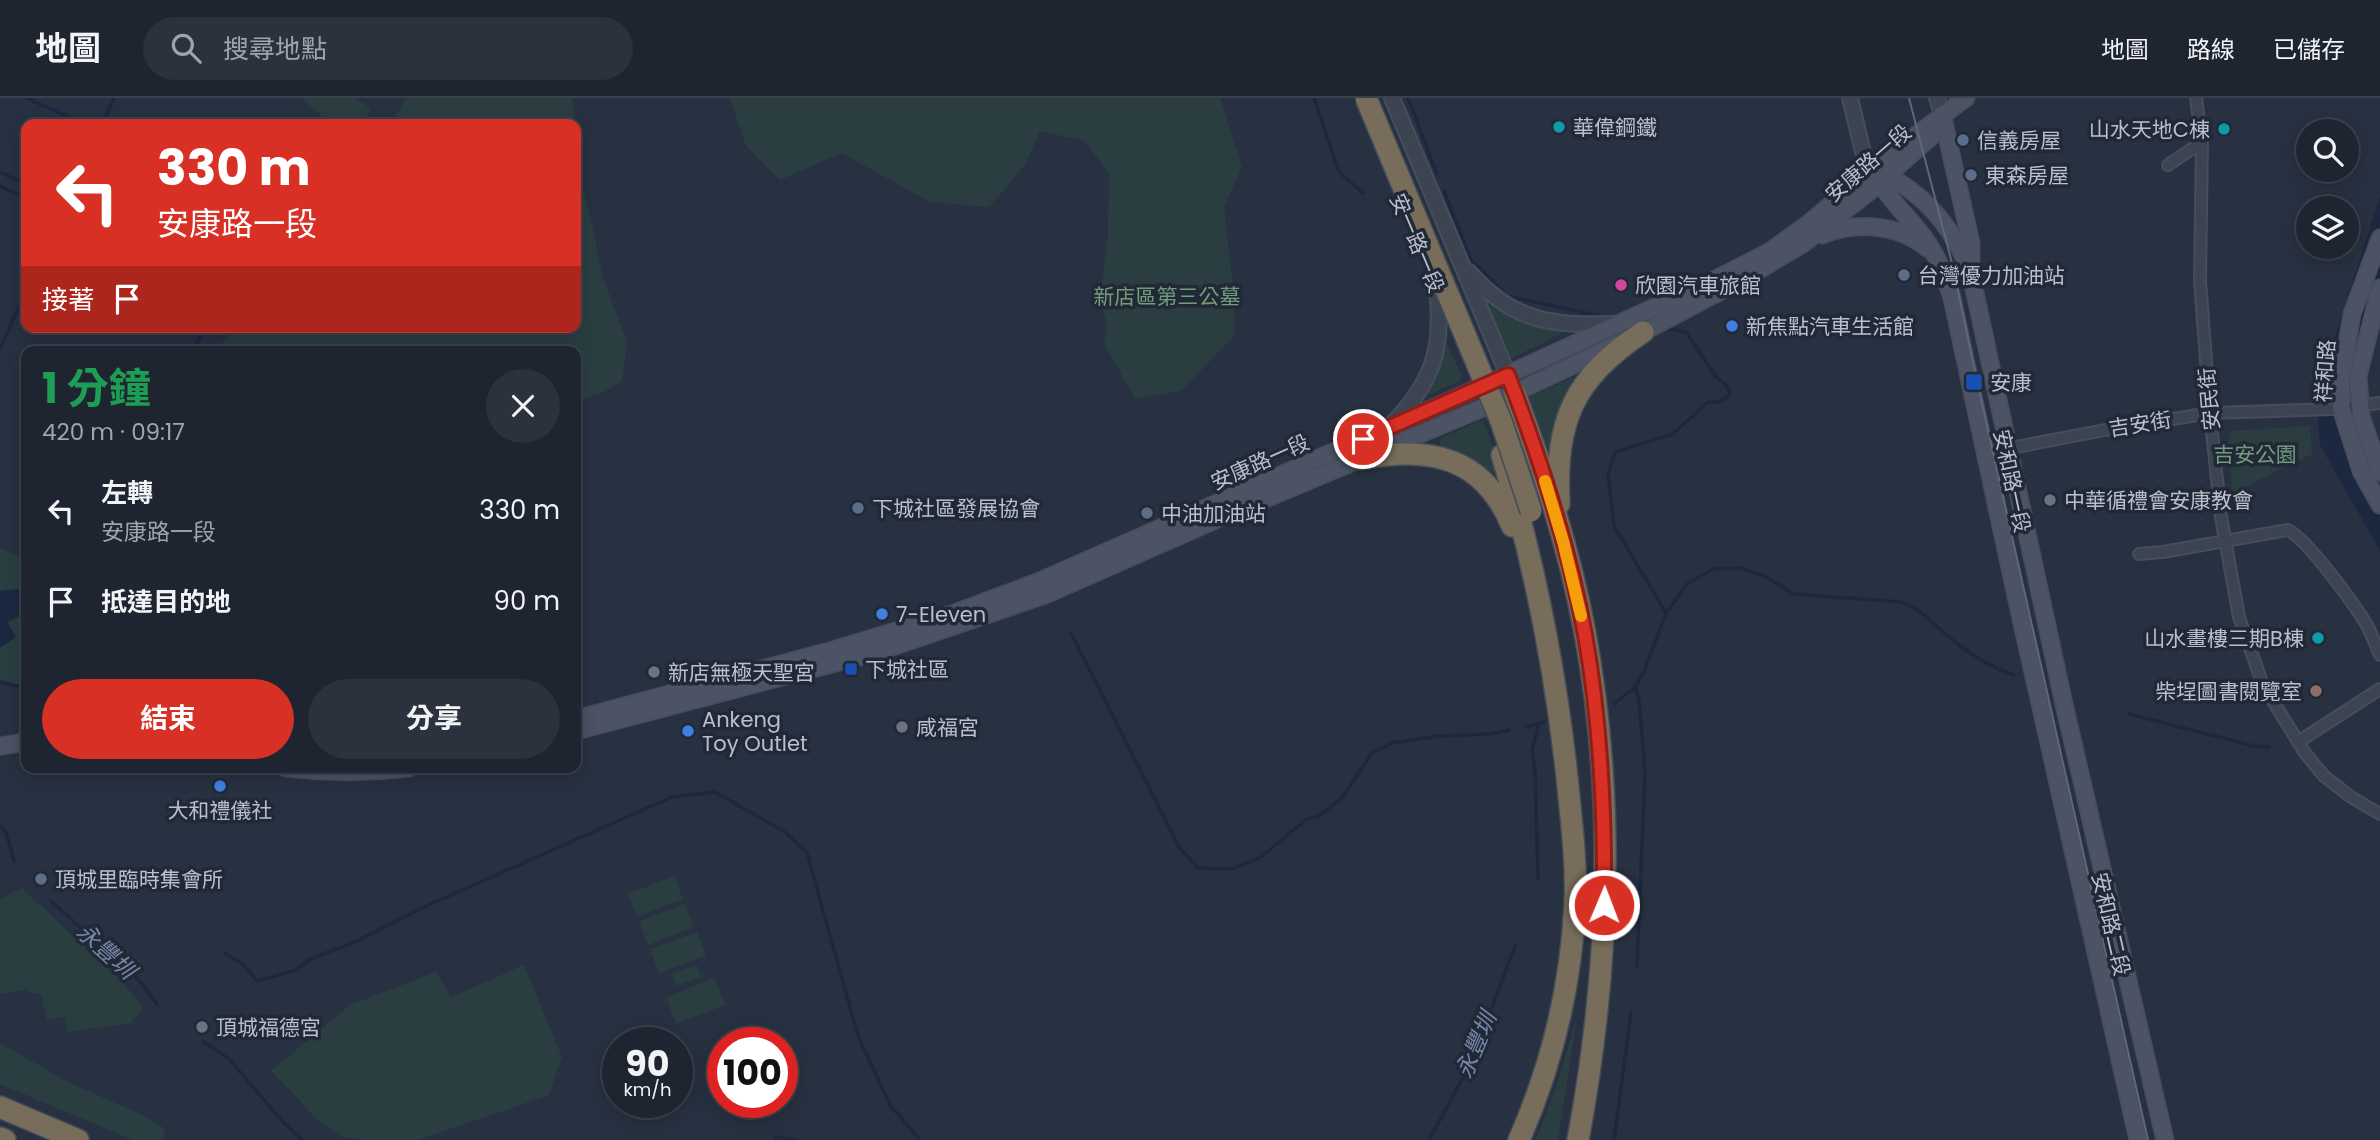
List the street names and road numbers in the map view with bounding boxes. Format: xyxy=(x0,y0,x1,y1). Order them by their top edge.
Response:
street label: 安康路一段 xyxy=(1819,118,1917,208)
street label: 安一路一段 xyxy=(1383,189,1451,297)
street label: 祥和路 xyxy=(2308,339,2342,403)
street label: 安民街 xyxy=(2192,366,2226,432)
street label: 吉安街 xyxy=(2107,405,2173,443)
street label: 安康路一段 xyxy=(1206,427,1314,497)
street label: 安和路一段 xyxy=(1987,427,2037,535)
street label: 安和路二段 xyxy=(2085,870,2137,978)

